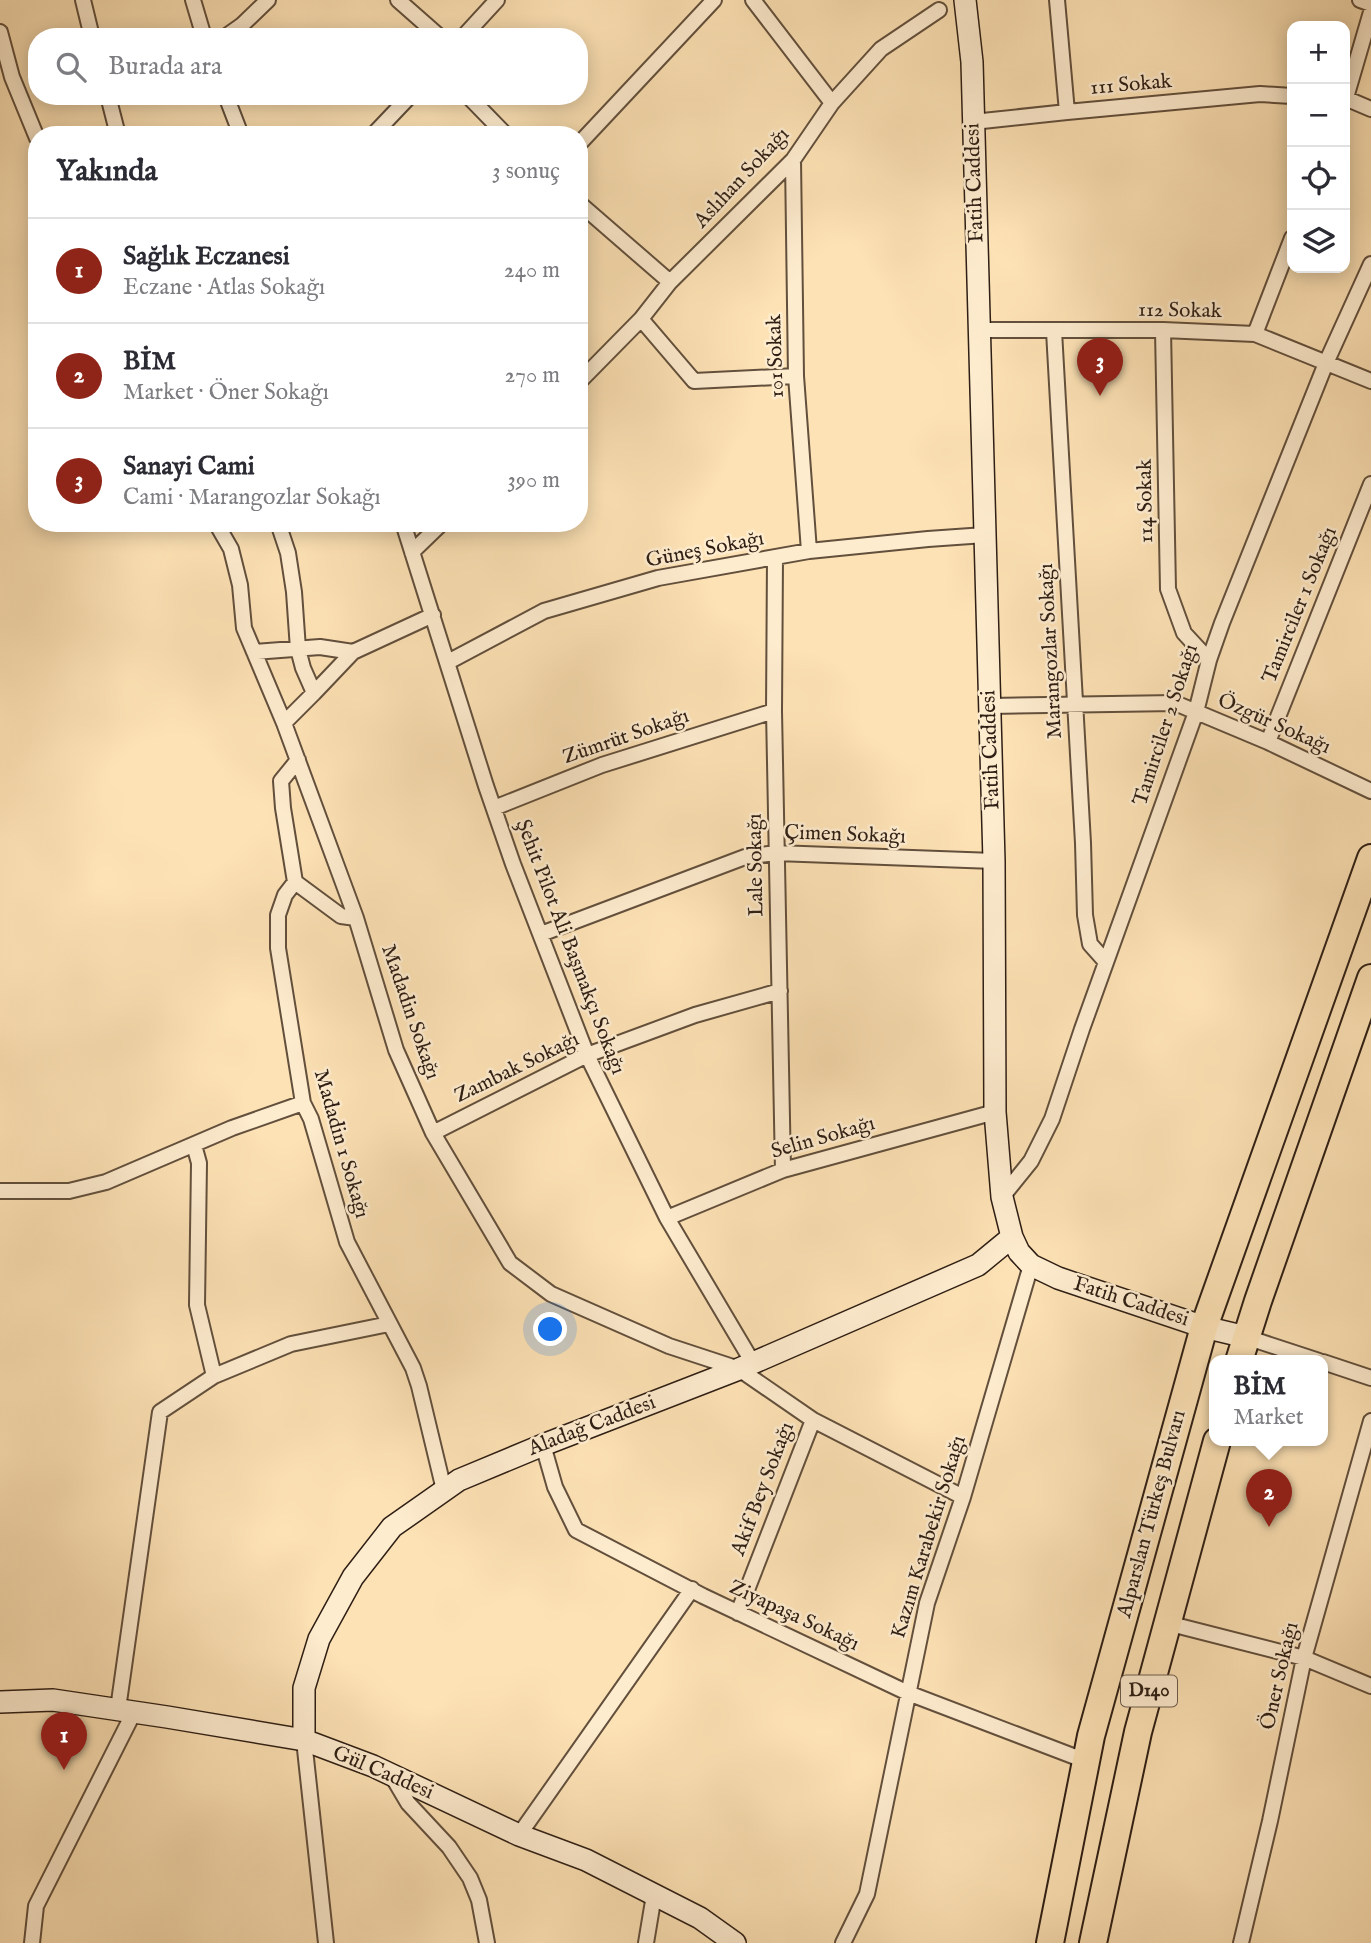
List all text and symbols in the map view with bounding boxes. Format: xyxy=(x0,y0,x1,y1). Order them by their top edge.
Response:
map controls xyxy=(1287,21,1350,273)
button: + xyxy=(1287,21,1350,84)
search box xyxy=(28,28,588,105)
icon: search xyxy=(52,48,90,86)
text: Burada ara xyxy=(108,50,222,83)
street label: 111 Sokak xyxy=(1089,68,1174,102)
button: − xyxy=(1287,84,1350,147)
street label: Aslıhan Sokağı xyxy=(688,122,796,235)
street label: Fatih Caddesi xyxy=(959,123,991,243)
button: locate xyxy=(1287,147,1350,210)
text: Yakında xyxy=(56,153,158,191)
text: 3 sonuç xyxy=(492,157,560,186)
button: layers xyxy=(1287,210,1350,273)
text: Sağlık Eczanesi xyxy=(123,240,290,273)
text: 1 xyxy=(75,256,83,285)
text: 240 m xyxy=(504,256,560,285)
text: Eczane · Atlas Sokağı xyxy=(123,273,325,302)
street label: 112 Sokak xyxy=(1138,297,1223,325)
street label: 101 Sokak xyxy=(761,313,791,398)
pin: 3 xyxy=(1077,338,1123,396)
text: BİM xyxy=(123,345,176,378)
text: 2 xyxy=(74,361,84,390)
text: 270 m xyxy=(505,361,560,390)
text: Market · Öner Sokağı xyxy=(123,378,329,407)
text: Sanayi Cami xyxy=(123,450,255,483)
street label: 114 Sokak xyxy=(1132,458,1160,543)
text: 3 xyxy=(75,466,83,495)
text: 390 m xyxy=(507,466,560,495)
text: Cami · Marangozlar Sokağı xyxy=(123,483,381,512)
street label: Tamirciler 1 Sokağı xyxy=(1256,523,1344,687)
street label: Güneş Sokağı xyxy=(644,525,766,575)
street label: Marangozlar Sokağı xyxy=(1033,563,1069,739)
street label: Tamirciler 2 Sokağı xyxy=(1127,641,1205,809)
street label: Özgür Sokağı xyxy=(1213,687,1335,761)
street label: Fatih Caddesi xyxy=(975,690,1007,810)
street label: Zümrüt Sokağı xyxy=(559,703,693,771)
street label: Lale Sokağı xyxy=(742,813,770,917)
street label: Şehit Pilot Ali Başmakçı Sokağı xyxy=(509,816,631,1078)
street label: Çimen Sokağı xyxy=(784,819,906,851)
street label: Madadin Sokağı xyxy=(374,941,446,1083)
street label: Zambak Sokağı xyxy=(450,1026,584,1110)
street label: Madadin 1 Sokağı xyxy=(307,1067,375,1221)
street label: Selin Sokağı xyxy=(768,1110,878,1166)
street label: Fatih Caddesi xyxy=(1070,1271,1192,1333)
your location xyxy=(533,1312,567,1346)
popup xyxy=(1209,1355,1328,1446)
text: BİM xyxy=(1233,1370,1286,1403)
street label: Aladağ Caddesi xyxy=(523,1389,660,1463)
text: Market xyxy=(1233,1403,1304,1432)
street label: Alparslan Türkeş Bulvarı xyxy=(1111,1407,1193,1622)
street label: Akif Bey Sokağı xyxy=(725,1418,801,1561)
street label: Kazım Karabekir Sokağı xyxy=(885,1432,973,1642)
pin: 2 xyxy=(1246,1469,1292,1527)
street label: Ziyapaşa Sokağı xyxy=(725,1574,863,1658)
street label: Öner Sokağı xyxy=(1254,1619,1306,1733)
road number: D140 xyxy=(1121,1676,1177,1707)
pin: 1 xyxy=(41,1712,87,1770)
street label: Gül Caddesi xyxy=(328,1740,438,1806)

